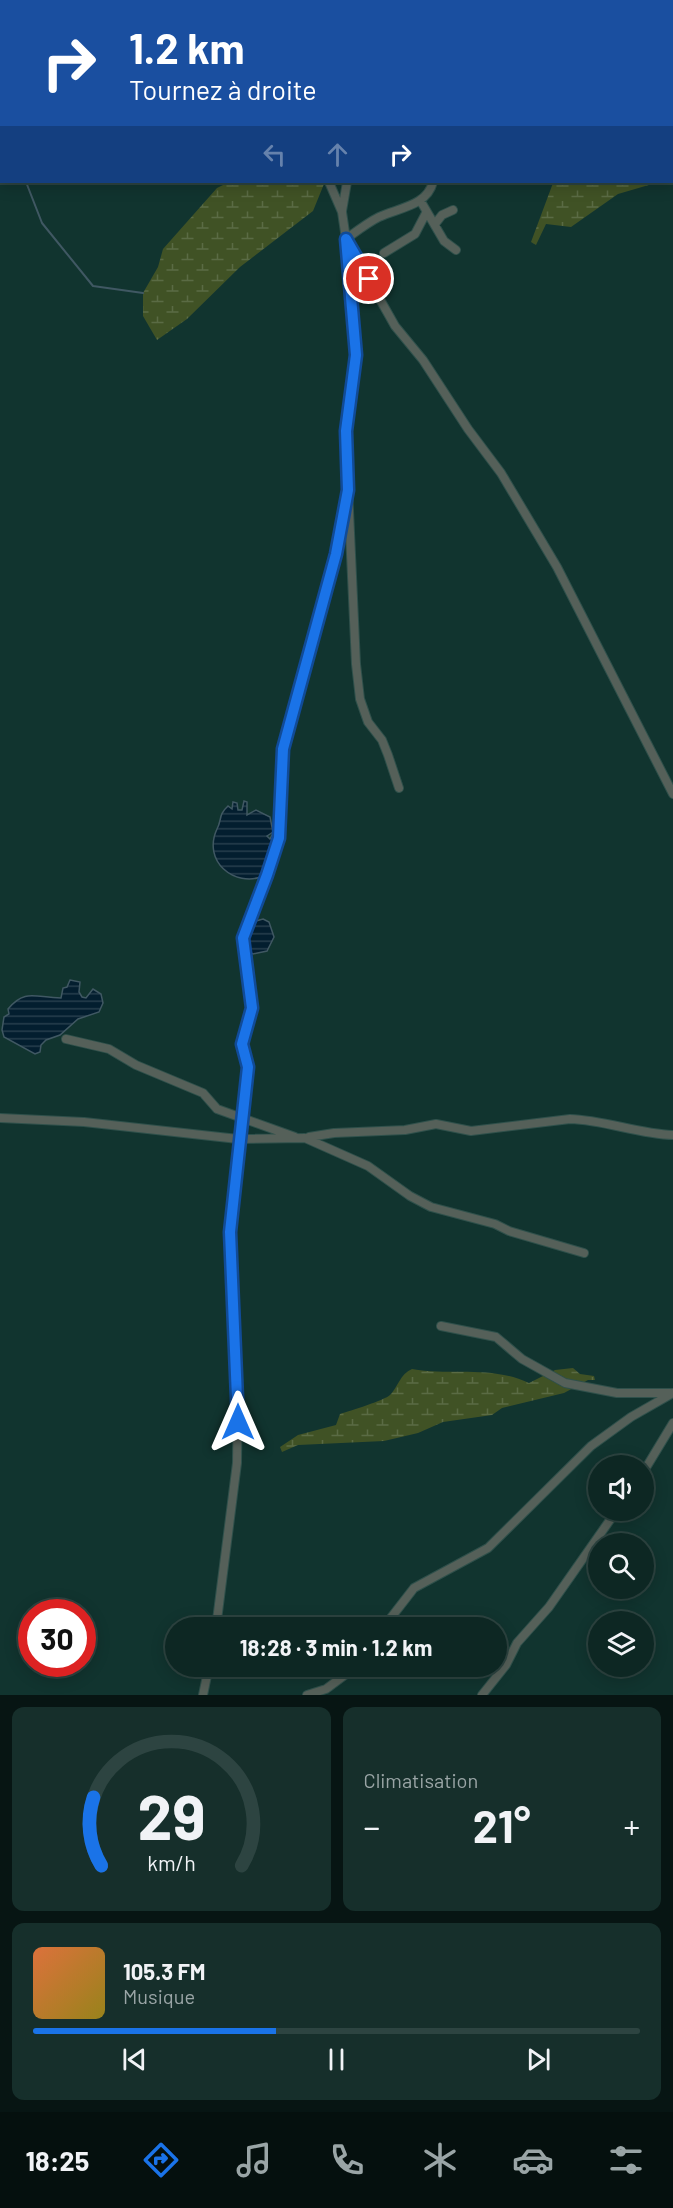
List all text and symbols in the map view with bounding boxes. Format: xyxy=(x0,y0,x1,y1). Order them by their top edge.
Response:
text: 1.2 km xyxy=(129,22,245,72)
icon: right xyxy=(30,24,108,102)
text: Tournez à droite xyxy=(129,73,317,105)
icon: left xyxy=(258,138,291,171)
icon: ahead xyxy=(321,138,354,171)
icon: right xyxy=(384,138,417,171)
pin xyxy=(343,253,394,304)
icon: arrive xyxy=(352,262,385,295)
position arrow xyxy=(206,1390,270,1454)
map controls xyxy=(588,1455,654,1677)
button: sound xyxy=(588,1455,654,1521)
button: search xyxy=(588,1533,654,1599)
speed limit sign: 30 xyxy=(18,1599,96,1677)
button: layers xyxy=(588,1611,654,1677)
text: 18:28 · 3 min · 1.2 km xyxy=(240,1634,432,1660)
text: Climatisation xyxy=(364,1768,478,1792)
text: 29 xyxy=(137,1778,205,1852)
text: 21° xyxy=(473,1798,531,1852)
text: − xyxy=(364,1806,380,1846)
text: + xyxy=(624,1806,640,1846)
text: km/h xyxy=(147,1850,196,1875)
text: 105.3 FM xyxy=(123,1958,205,1984)
text: Musique xyxy=(123,1984,195,2008)
icon: previous xyxy=(118,2043,151,2076)
icon: pause xyxy=(320,2043,353,2076)
icon: next xyxy=(522,2043,555,2076)
icon: directions xyxy=(140,2139,182,2181)
icon: music xyxy=(233,2139,275,2181)
icon: phone xyxy=(326,2139,368,2181)
icon: climate xyxy=(419,2139,461,2181)
icon: car xyxy=(512,2139,554,2181)
icon: filters xyxy=(605,2139,647,2181)
text: 18:25 xyxy=(26,2144,89,2176)

